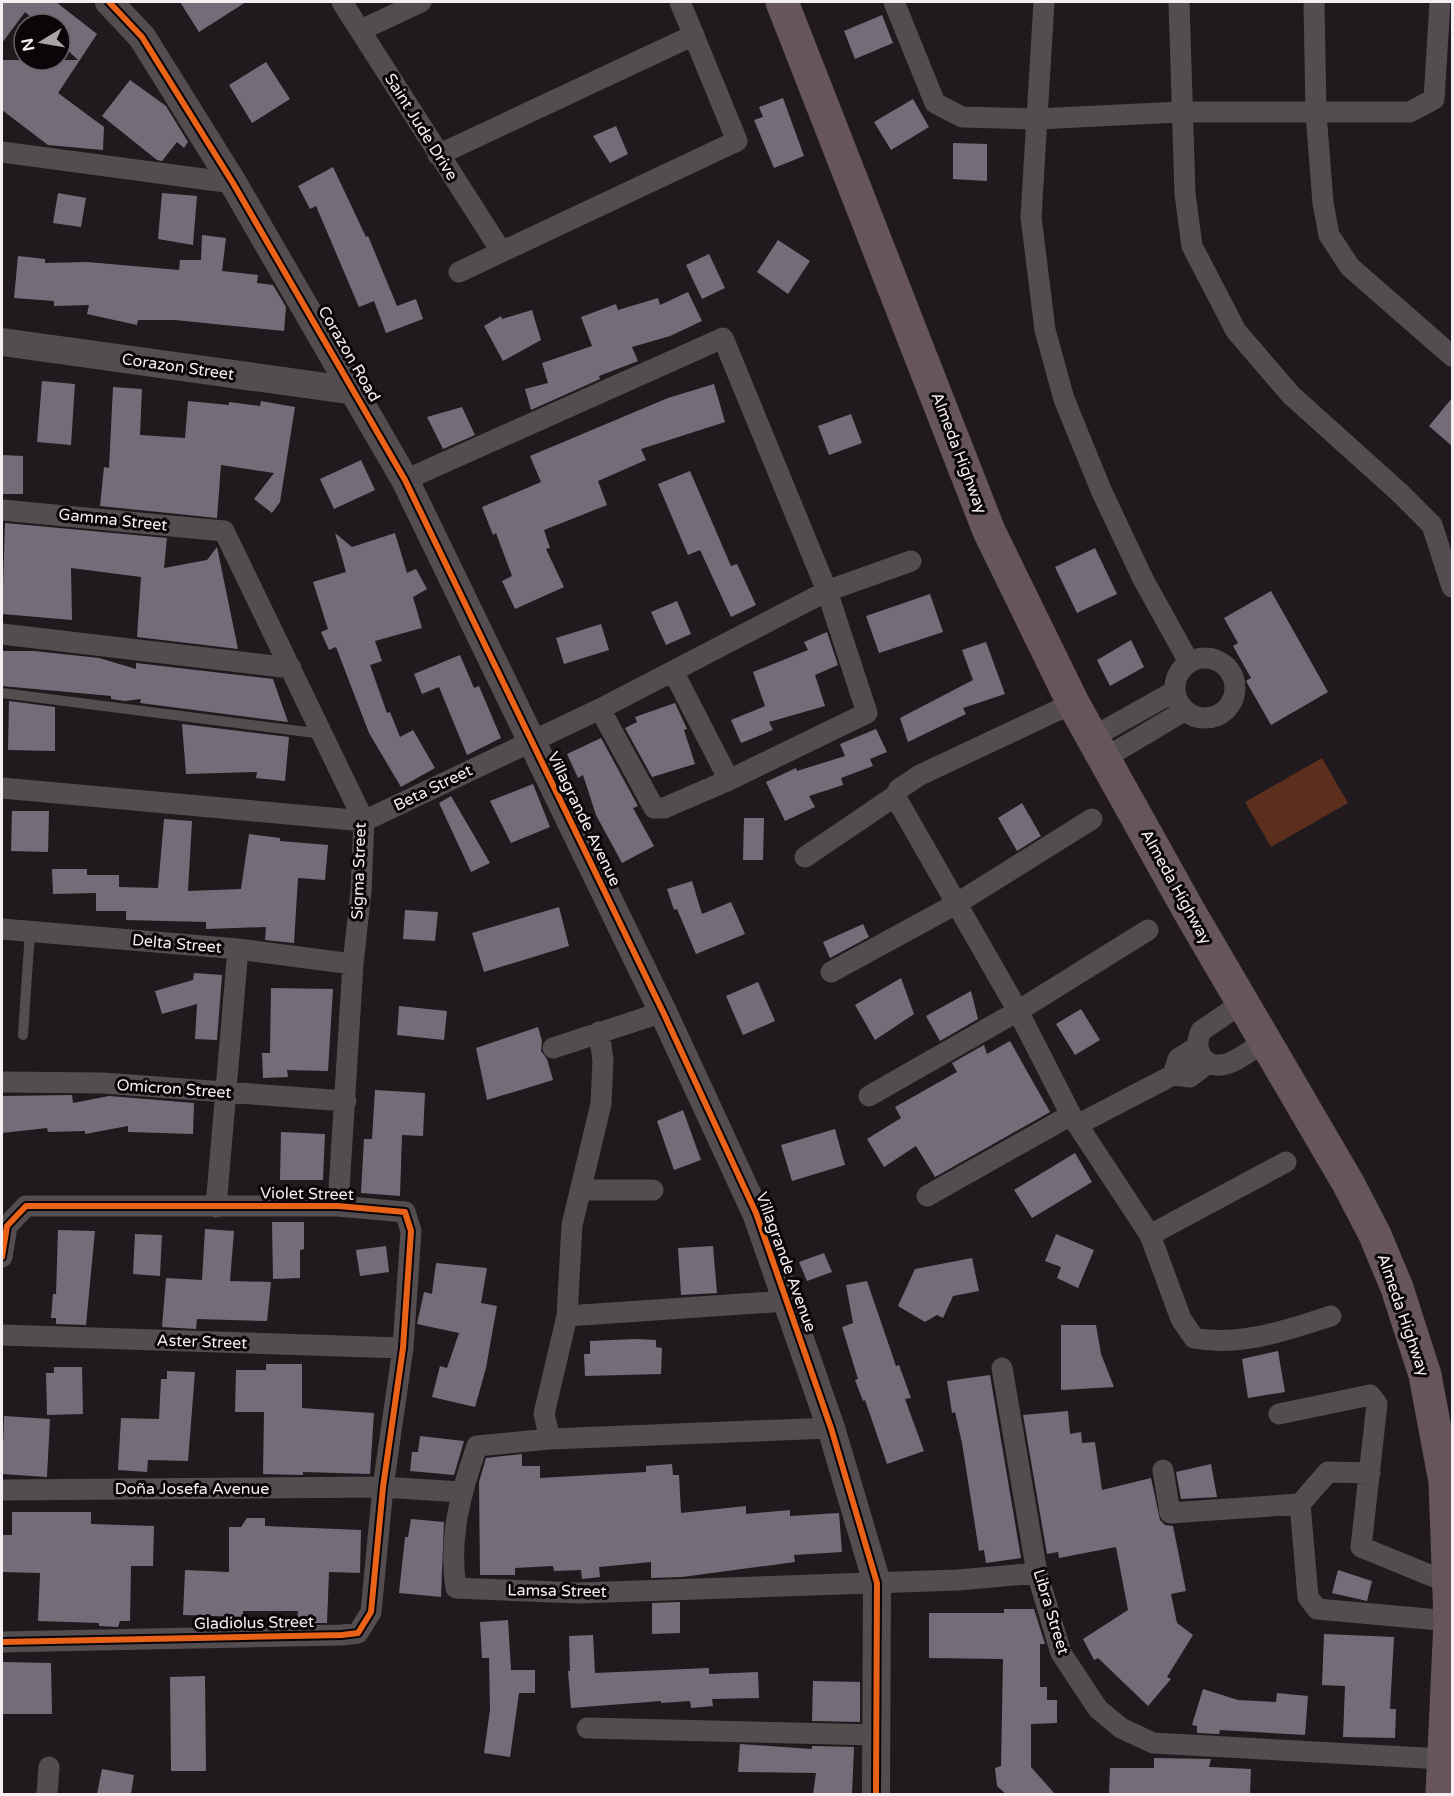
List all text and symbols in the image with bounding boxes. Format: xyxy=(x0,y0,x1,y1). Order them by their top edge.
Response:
north arrow xyxy=(12,12,72,72)
text: N xyxy=(17,36,39,53)
street label: Saint Jude Drive xyxy=(380,70,462,184)
street label: Corazon Road xyxy=(313,302,385,406)
street label: Corazon Street xyxy=(121,349,235,385)
street label: Almeda Highway xyxy=(927,389,991,517)
street label: Gamma Street xyxy=(58,504,168,536)
street label: Villagrande Avenue xyxy=(543,748,625,890)
street label: Beta Street xyxy=(390,760,476,816)
street label: Sigma Street xyxy=(347,822,371,920)
street label: Almeda Highway xyxy=(1136,826,1216,948)
street label: Delta Street xyxy=(131,930,223,958)
street label: Omicron Street xyxy=(116,1075,232,1103)
street label: Violet Street xyxy=(260,1183,354,1205)
street label: Villagrande Avenue xyxy=(751,1189,821,1335)
street label: Almeda Highway xyxy=(1373,1251,1433,1379)
street label: Aster Street xyxy=(156,1330,248,1354)
street label: Doña Josefa Avenue xyxy=(115,1479,269,1499)
street label: Libra Street xyxy=(1029,1567,1073,1657)
street label: Lamsa Street xyxy=(507,1580,607,1602)
street label: Gladiolus Street xyxy=(194,1612,314,1634)

